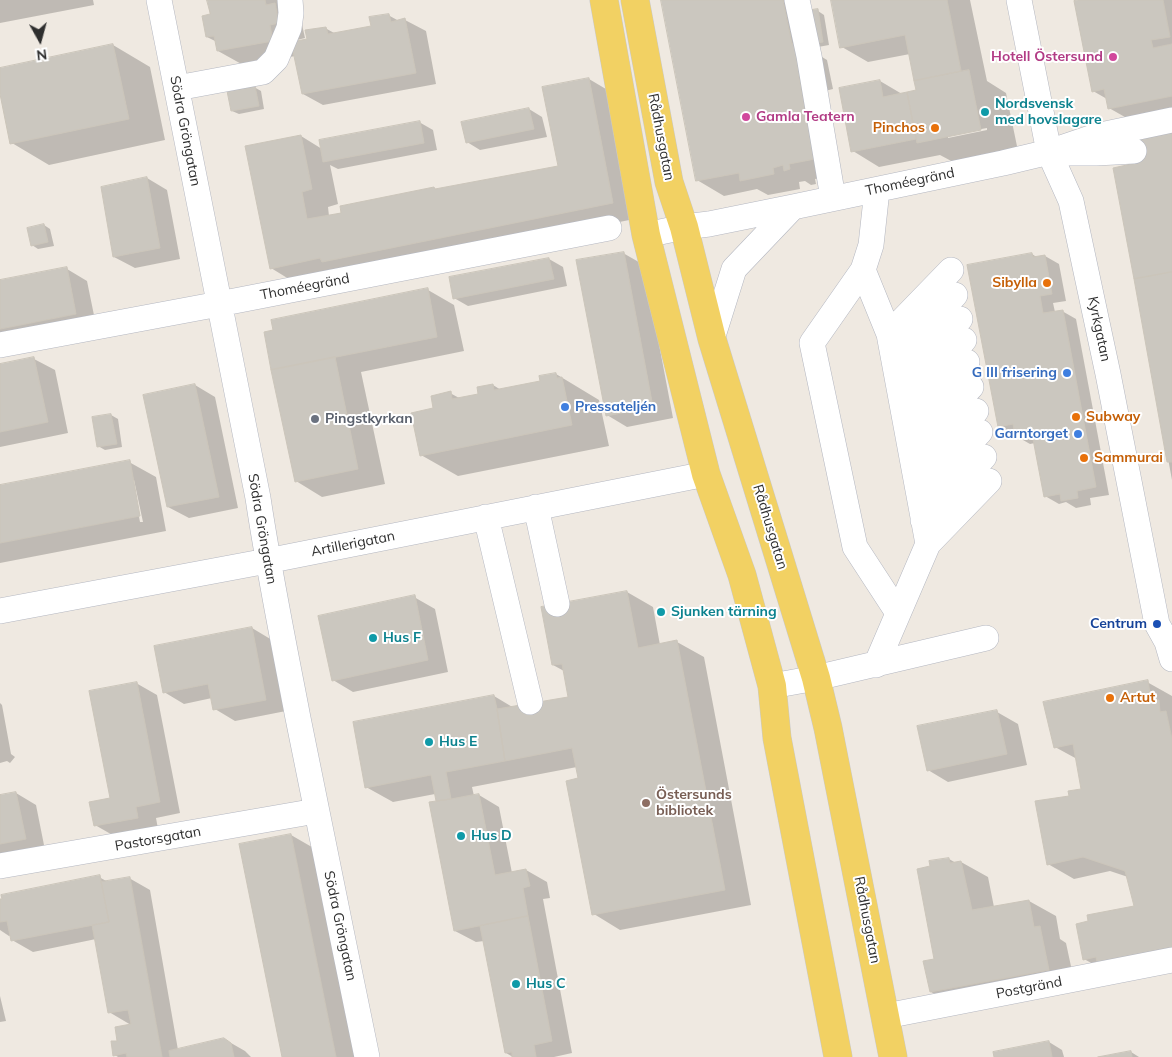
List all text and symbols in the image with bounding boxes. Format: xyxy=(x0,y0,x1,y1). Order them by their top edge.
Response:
north arrow xyxy=(15,15,65,65)
text: N xyxy=(35,45,48,64)
place label: Hotell Östersund xyxy=(991,49,1103,65)
marker: Hotell Östersund xyxy=(1107,51,1119,63)
street label: Södra Gröngatan xyxy=(166,74,204,188)
street label: Rådhusgatan xyxy=(644,92,678,182)
place label: Nordsvensk med hovslagare xyxy=(995,96,1102,128)
marker: Nordsvensk med hovslagare xyxy=(979,106,991,118)
place label: Gamla Teatern xyxy=(756,109,855,125)
marker: Gamla Teatern xyxy=(740,111,752,123)
place label: Pinchos xyxy=(873,120,925,136)
marker: Pinchos xyxy=(929,122,941,134)
street label: Thoméegränd xyxy=(864,164,956,200)
street label: Thoméegränd xyxy=(259,270,351,304)
place label: Sibylla xyxy=(992,275,1037,291)
marker: Sibylla xyxy=(1041,277,1053,289)
street label: Kyrkgatan xyxy=(1084,295,1114,363)
place label: G III frisering xyxy=(972,365,1057,381)
marker: G III frisering xyxy=(1061,367,1073,379)
place label: Pressateljén xyxy=(575,399,656,415)
marker: Pressateljén xyxy=(559,401,571,413)
place label: Subway xyxy=(1086,409,1140,425)
place label: Pingstkyrkan xyxy=(325,411,413,427)
marker: Subway xyxy=(1070,411,1082,423)
marker: Pingstkyrkan xyxy=(309,413,321,425)
place label: Garntorget xyxy=(994,426,1068,442)
marker: Garntorget xyxy=(1072,428,1084,440)
place label: Sammurai xyxy=(1094,450,1163,466)
marker: Sammurai xyxy=(1078,452,1090,464)
street label: Södra Gröngatan xyxy=(244,472,280,586)
street label: Rådhusgatan xyxy=(749,482,791,572)
street label: Artillerigatan xyxy=(310,528,396,560)
place label: Sjunken tärning xyxy=(671,604,777,620)
marker: Sjunken tärning xyxy=(655,606,667,618)
place label: Centrum xyxy=(1090,616,1147,632)
marker: Centrum xyxy=(1151,618,1163,630)
place label: Hus F xyxy=(383,630,421,646)
marker: Hus F xyxy=(367,632,379,644)
place label: Artut xyxy=(1120,690,1155,706)
marker: Artut xyxy=(1104,692,1116,704)
place label: Hus E xyxy=(439,734,477,750)
marker: Hus E xyxy=(423,736,435,748)
place label: Östersunds bibliotek xyxy=(656,787,732,820)
marker: Östersunds bibliotek xyxy=(640,797,652,809)
street label: Pastorsgatan xyxy=(114,823,202,855)
place label: Hus D xyxy=(471,828,512,844)
marker: Hus D xyxy=(455,830,467,842)
street label: Södra Gröngatan xyxy=(320,870,360,982)
street label: Rådhusgatan xyxy=(850,875,884,965)
street label: Postgränd xyxy=(994,973,1064,1003)
place label: Hus C xyxy=(526,976,566,992)
marker: Hus C xyxy=(510,978,522,990)

